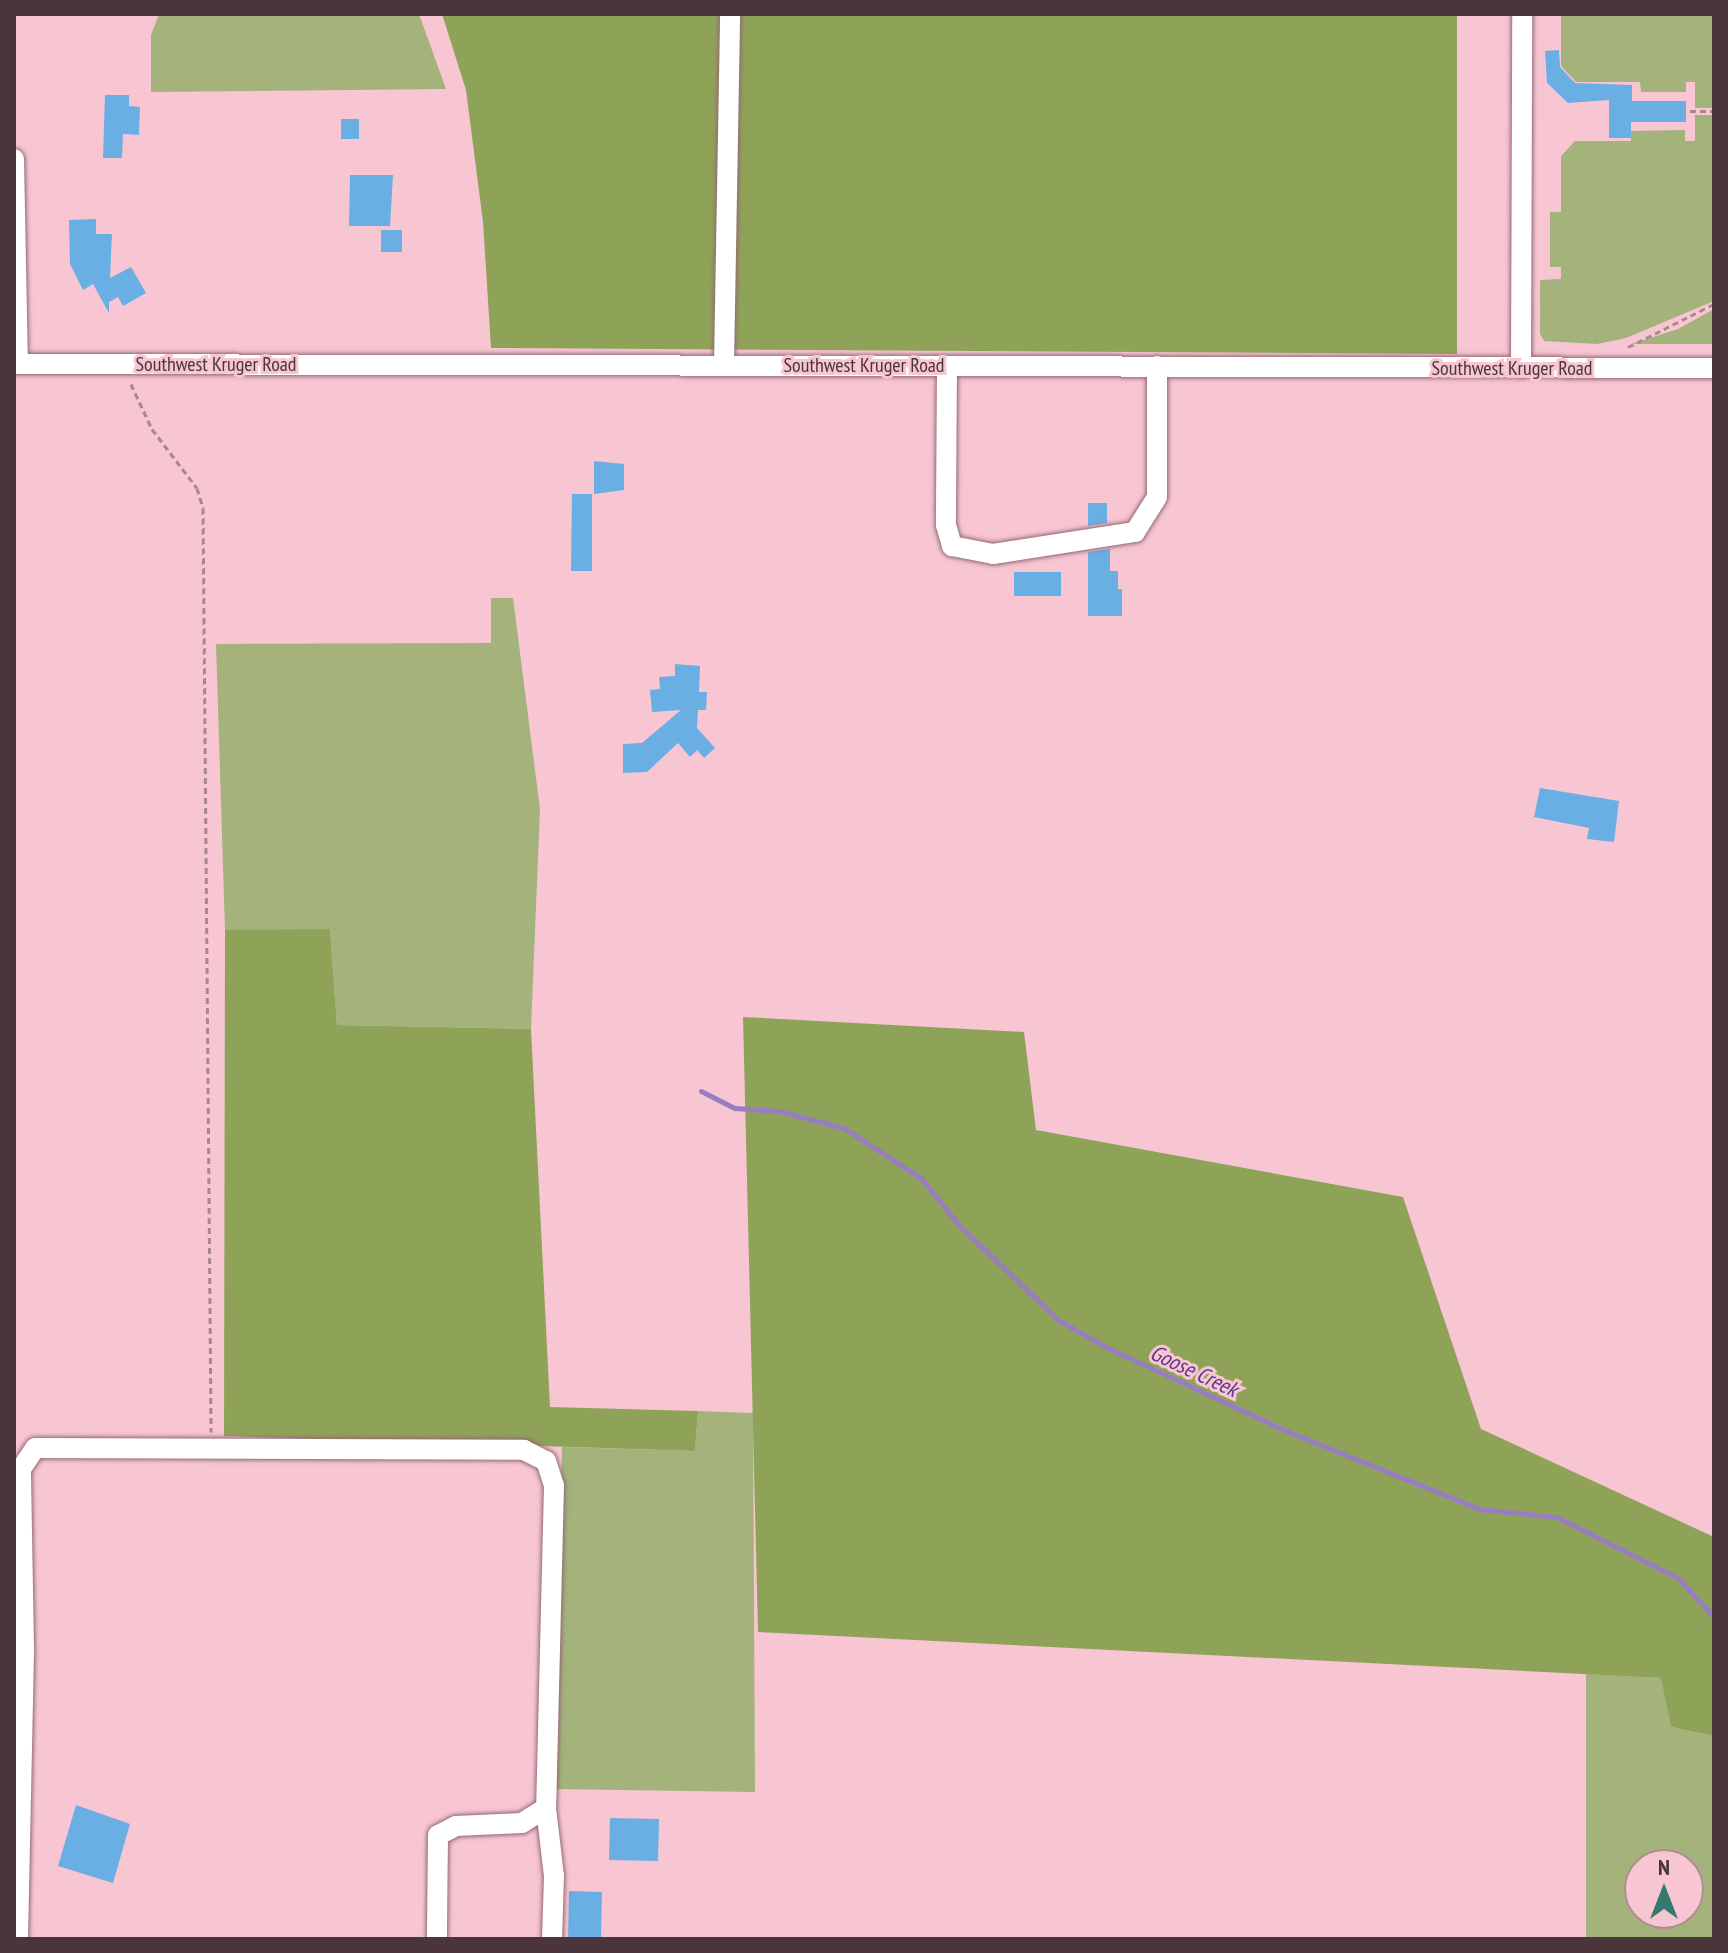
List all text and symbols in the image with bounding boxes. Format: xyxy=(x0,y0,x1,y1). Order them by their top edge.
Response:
street label: Southwest Kruger Road xyxy=(136,352,296,376)
street label: Southwest Kruger Road xyxy=(784,353,944,377)
street label: Southwest Kruger Road xyxy=(1432,356,1592,380)
water label: Goose Creek xyxy=(1146,1339,1242,1403)
north arrow xyxy=(1624,1849,1704,1929)
text: N xyxy=(1658,1853,1670,1881)

